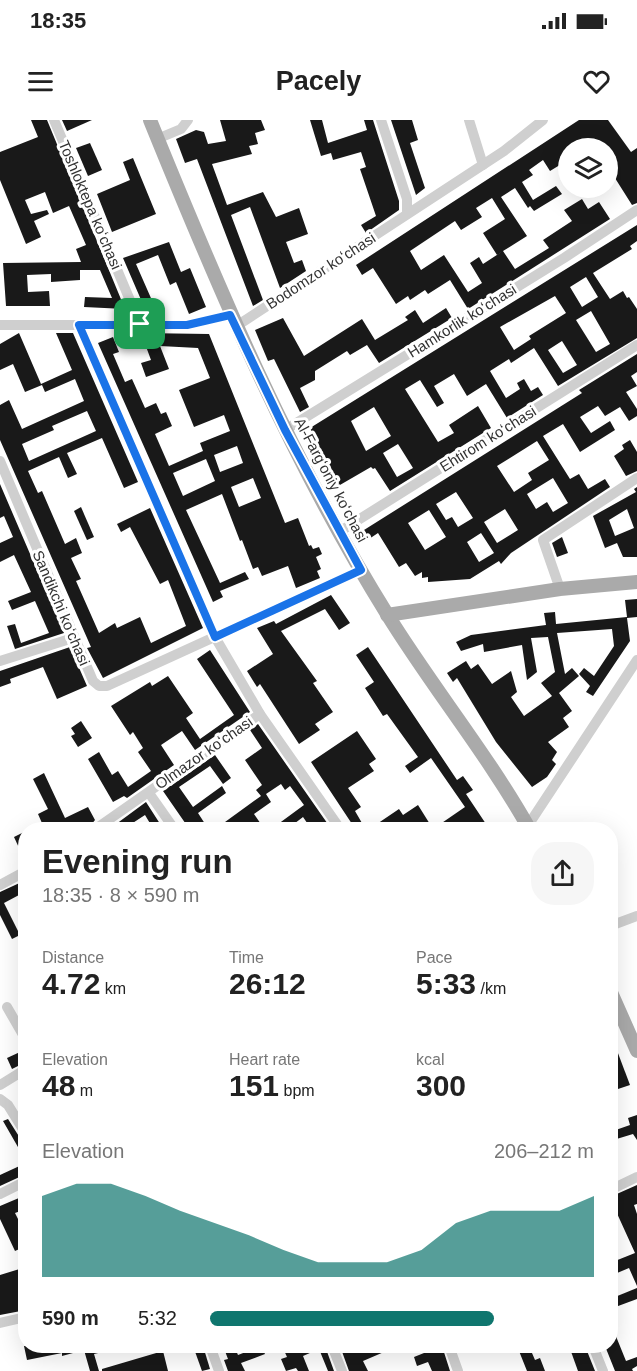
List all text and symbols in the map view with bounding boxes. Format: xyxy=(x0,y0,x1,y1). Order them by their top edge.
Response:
text: 18:35 xyxy=(30,8,86,33)
icon: menu xyxy=(24,65,57,98)
icon: heart xyxy=(580,65,613,98)
text: Pacely xyxy=(276,66,361,96)
street label: Toshloktepa koʻchasi xyxy=(56,138,125,272)
map controls xyxy=(558,138,618,198)
button: layers xyxy=(558,138,618,198)
street label: Bodomzor koʻchasi xyxy=(263,229,379,312)
street label: Hamkorlik koʻchasi xyxy=(404,280,519,361)
pin xyxy=(114,298,165,349)
icon: arrive xyxy=(123,307,156,340)
street label: Ehtirom koʻchasi xyxy=(437,402,539,475)
street label: Al-Fargʻoniy koʻchasi xyxy=(291,415,371,545)
street label: Sandikchi koʻchasi xyxy=(30,548,93,668)
street label: Olmazor koʻchasi xyxy=(152,713,256,793)
button: share xyxy=(531,842,594,905)
text: Evening run xyxy=(42,843,233,880)
text: 18:35 · 8 × 590 m xyxy=(42,884,199,906)
text: Distance xyxy=(42,949,104,966)
text: Time xyxy=(229,949,264,966)
text: Pace xyxy=(416,949,452,966)
text: 4.72 xyxy=(42,967,100,1000)
text: 26:12 xyxy=(229,967,306,1000)
text: 5:33 xyxy=(416,967,476,1000)
text: km xyxy=(100,980,126,997)
text: /km xyxy=(476,980,506,997)
text: Elevation xyxy=(42,1051,108,1068)
text: Heart rate xyxy=(229,1051,300,1068)
text: kcal xyxy=(416,1051,444,1068)
text: 48 xyxy=(42,1069,75,1102)
text: 151 xyxy=(229,1069,279,1102)
text: 300 xyxy=(416,1069,466,1102)
text: m xyxy=(75,1082,93,1099)
text: bpm xyxy=(279,1082,315,1099)
text: Elevation xyxy=(42,1140,124,1162)
text: 206–212 m xyxy=(494,1140,594,1162)
text: 590 m xyxy=(42,1307,99,1329)
text: 5:32 xyxy=(138,1307,177,1329)

